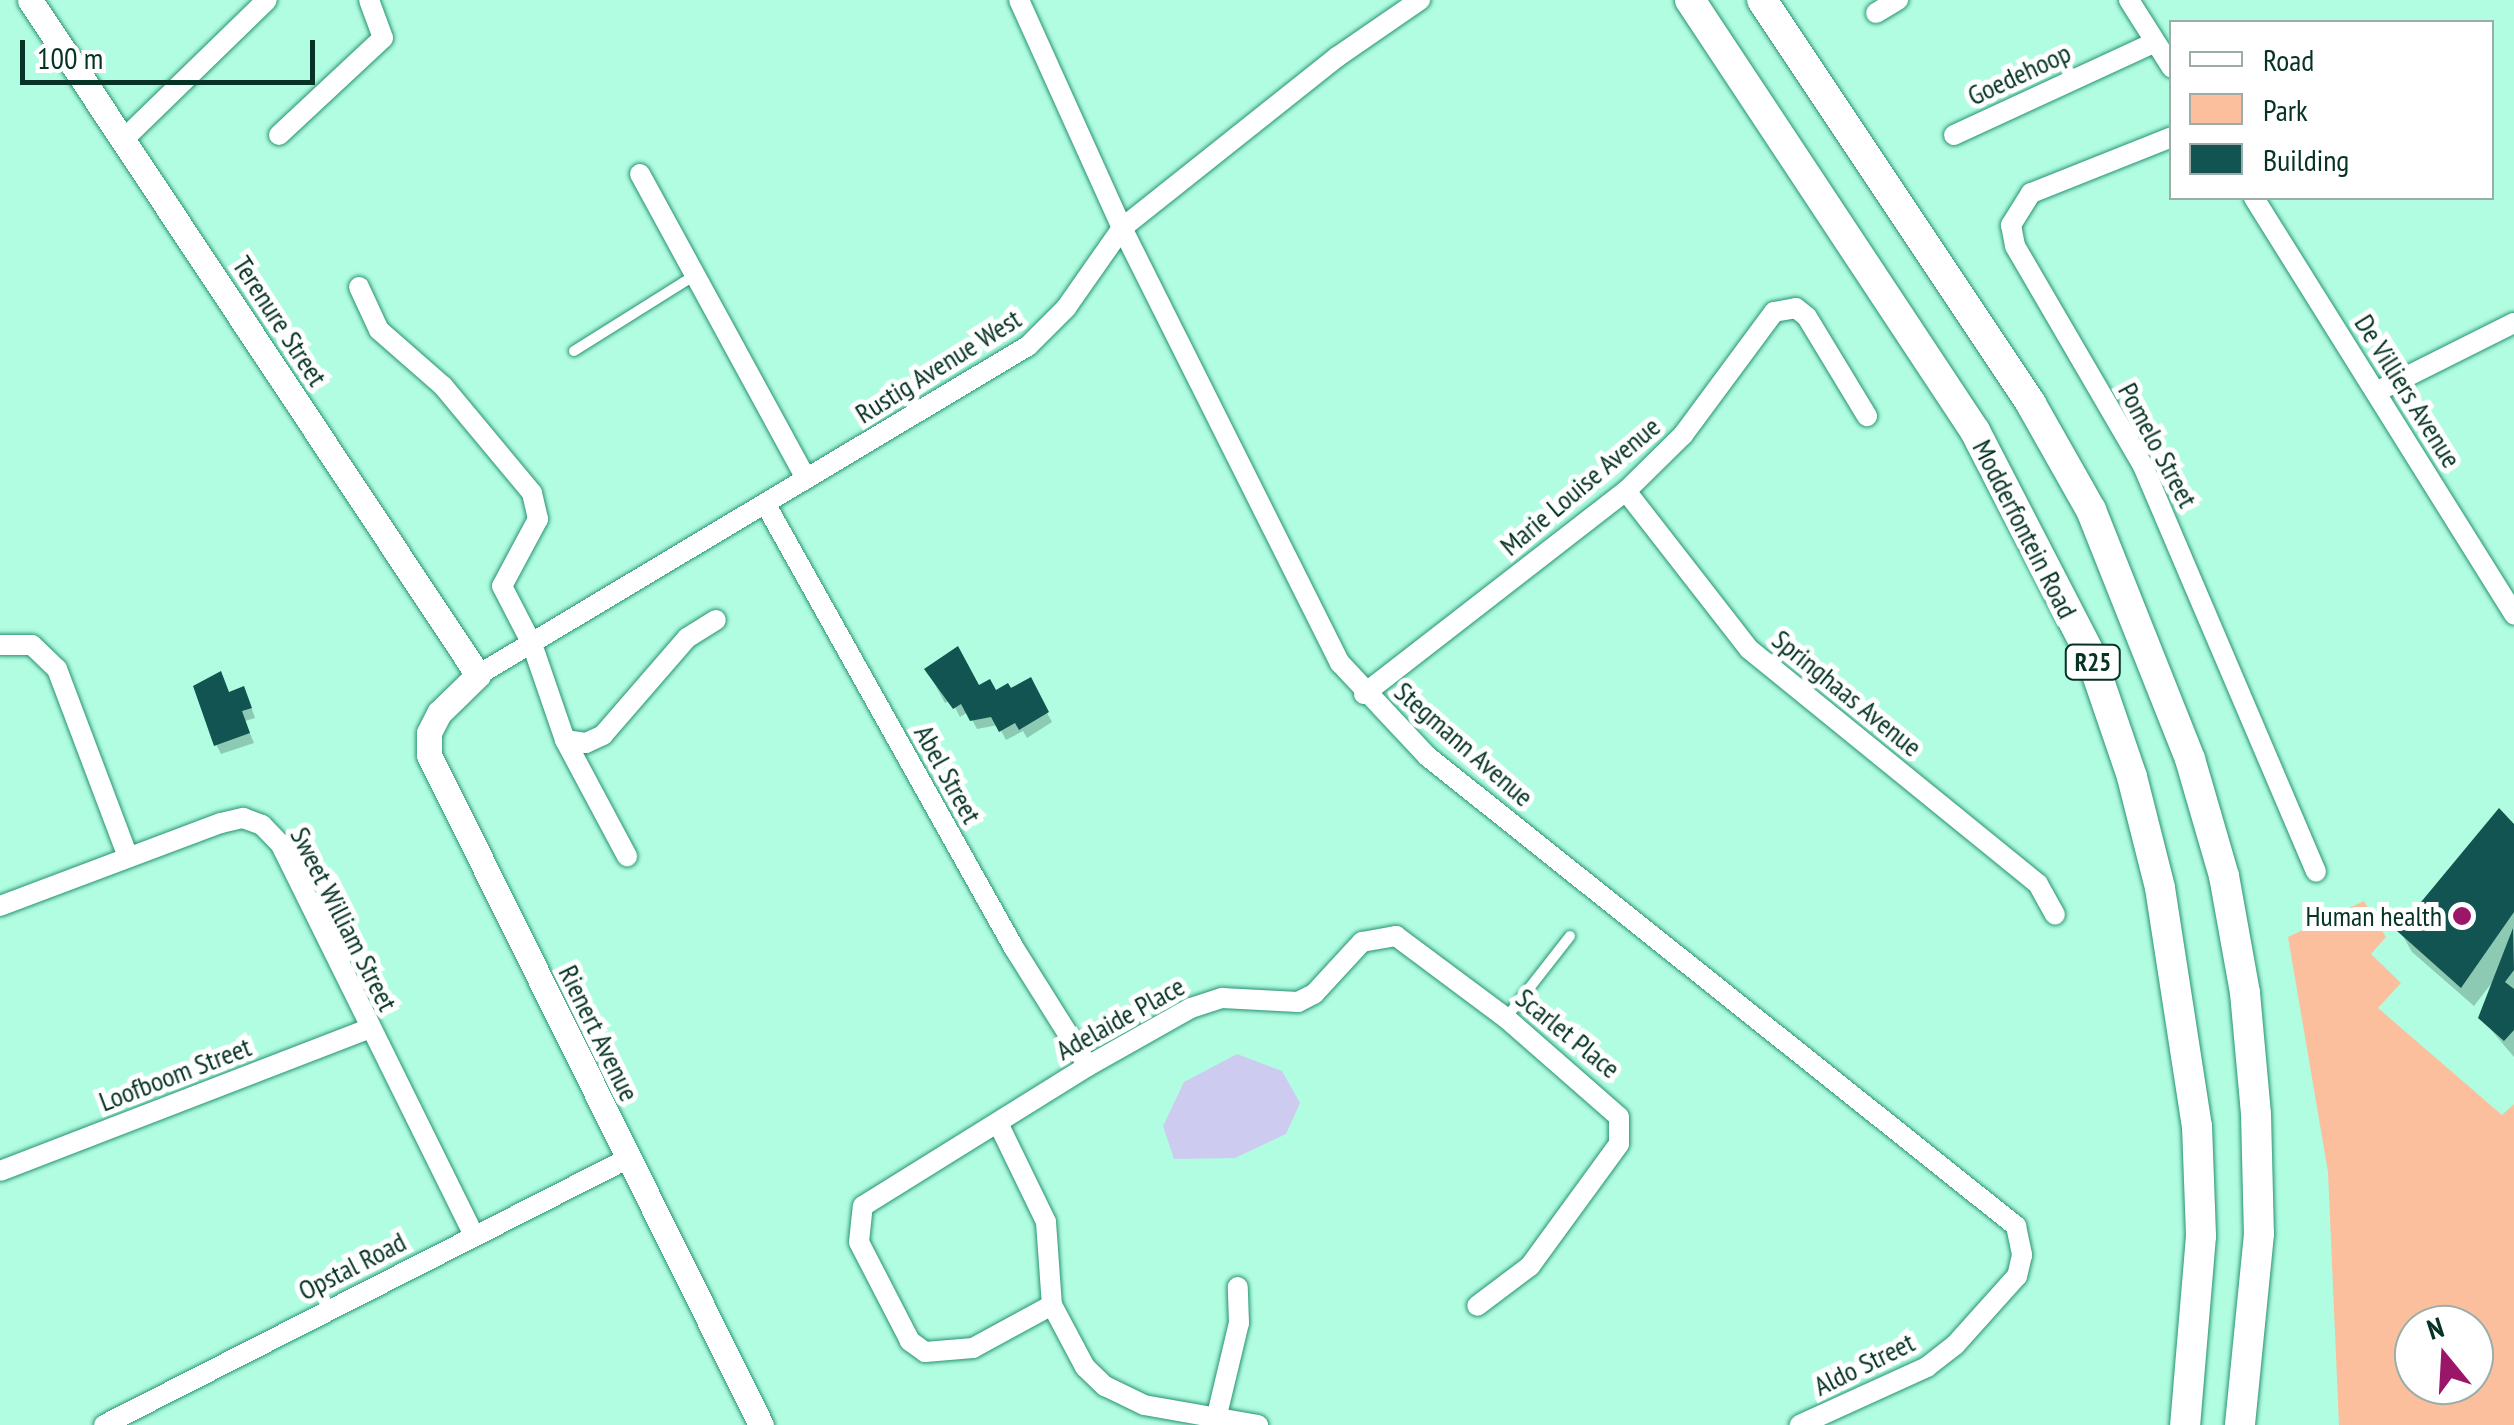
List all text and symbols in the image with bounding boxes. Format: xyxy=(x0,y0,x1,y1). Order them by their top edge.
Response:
scale bar xyxy=(25,20,320,82)
legend xyxy=(2169,20,2494,200)
street label: Goedehoop xyxy=(1962,36,2076,112)
text: 100 m xyxy=(37,38,103,77)
text: Road xyxy=(2263,40,2314,79)
text: Park xyxy=(2263,90,2308,129)
text: Building xyxy=(2263,140,2349,179)
street label: Terenure Street xyxy=(226,250,334,392)
street label: Rustig Avenue West xyxy=(848,301,1028,431)
street label: De Villiers Avenue xyxy=(2347,308,2469,474)
street label: Pomelo Street xyxy=(2111,377,2205,513)
street label: Marie Louise Avenue xyxy=(1493,409,1667,563)
street label: Modderfontein Road xyxy=(1966,434,2084,624)
street label: Springhaas Avenue xyxy=(1765,622,1929,764)
road number: R25 xyxy=(2063,642,2123,682)
street label: Stegmann Avenue xyxy=(1387,674,1541,814)
street label: Abel Street xyxy=(907,719,989,829)
street label: Sweet William Street xyxy=(283,821,405,1017)
place label: Human health xyxy=(2306,899,2442,933)
marker: Human health xyxy=(2451,905,2473,927)
street label: Rienert Avenue xyxy=(552,959,646,1107)
street label: Adelaide Place xyxy=(1050,969,1190,1067)
street label: Scarlet Place xyxy=(1509,981,1627,1085)
street label: Loofboom Street xyxy=(94,1030,256,1118)
street label: Opstal Road xyxy=(293,1225,411,1307)
north arrow xyxy=(2394,1305,2494,1405)
text: N xyxy=(2422,1308,2448,1348)
street label: Aldo Street xyxy=(1808,1325,1920,1403)

